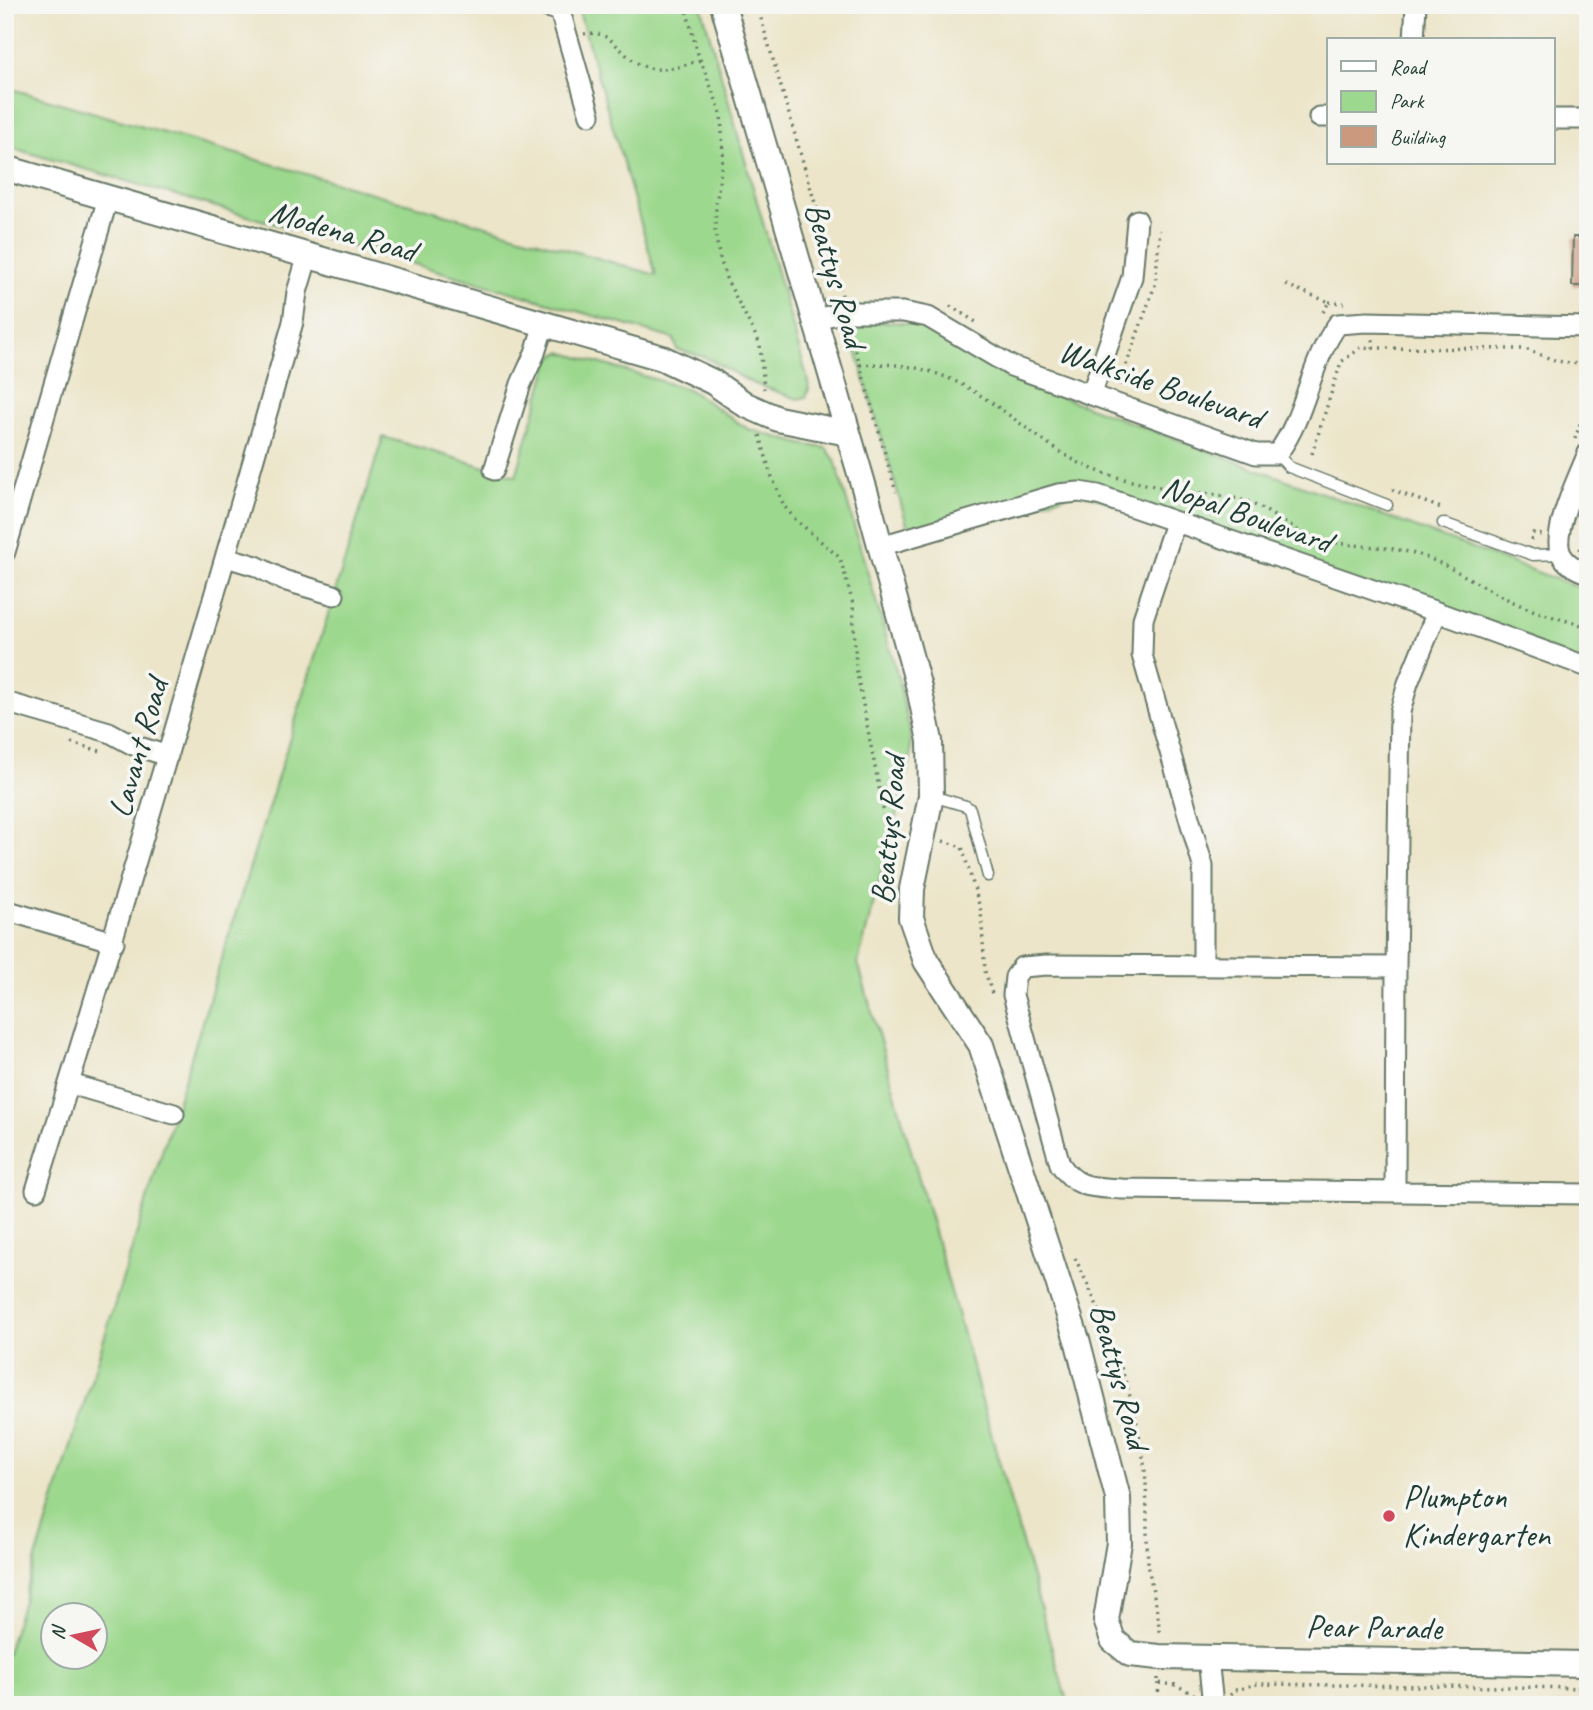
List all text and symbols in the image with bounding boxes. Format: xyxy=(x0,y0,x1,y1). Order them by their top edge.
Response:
legend xyxy=(1327,38,1554,164)
text: Road xyxy=(1390,54,1429,80)
text: Park xyxy=(1390,88,1425,114)
text: Building xyxy=(1390,124,1447,150)
street label: Modena Road xyxy=(265,190,426,273)
street label: Beattys Road xyxy=(795,198,878,357)
street label: Walkside Boulevard xyxy=(1054,330,1273,440)
street label: Nopal Boulevard xyxy=(1156,465,1342,564)
street label: Lavant Road xyxy=(98,669,179,822)
street label: Beattys Road xyxy=(861,749,916,906)
street label: Beattys Road xyxy=(1080,1299,1161,1458)
place label: Plumpton Kindergarten xyxy=(1403,1476,1551,1556)
marker: Plumpton Kindergarten xyxy=(1381,1508,1397,1524)
north arrow xyxy=(38,1602,108,1672)
street label: Pear Parade xyxy=(1306,1605,1445,1649)
text: N xyxy=(45,1623,71,1641)

